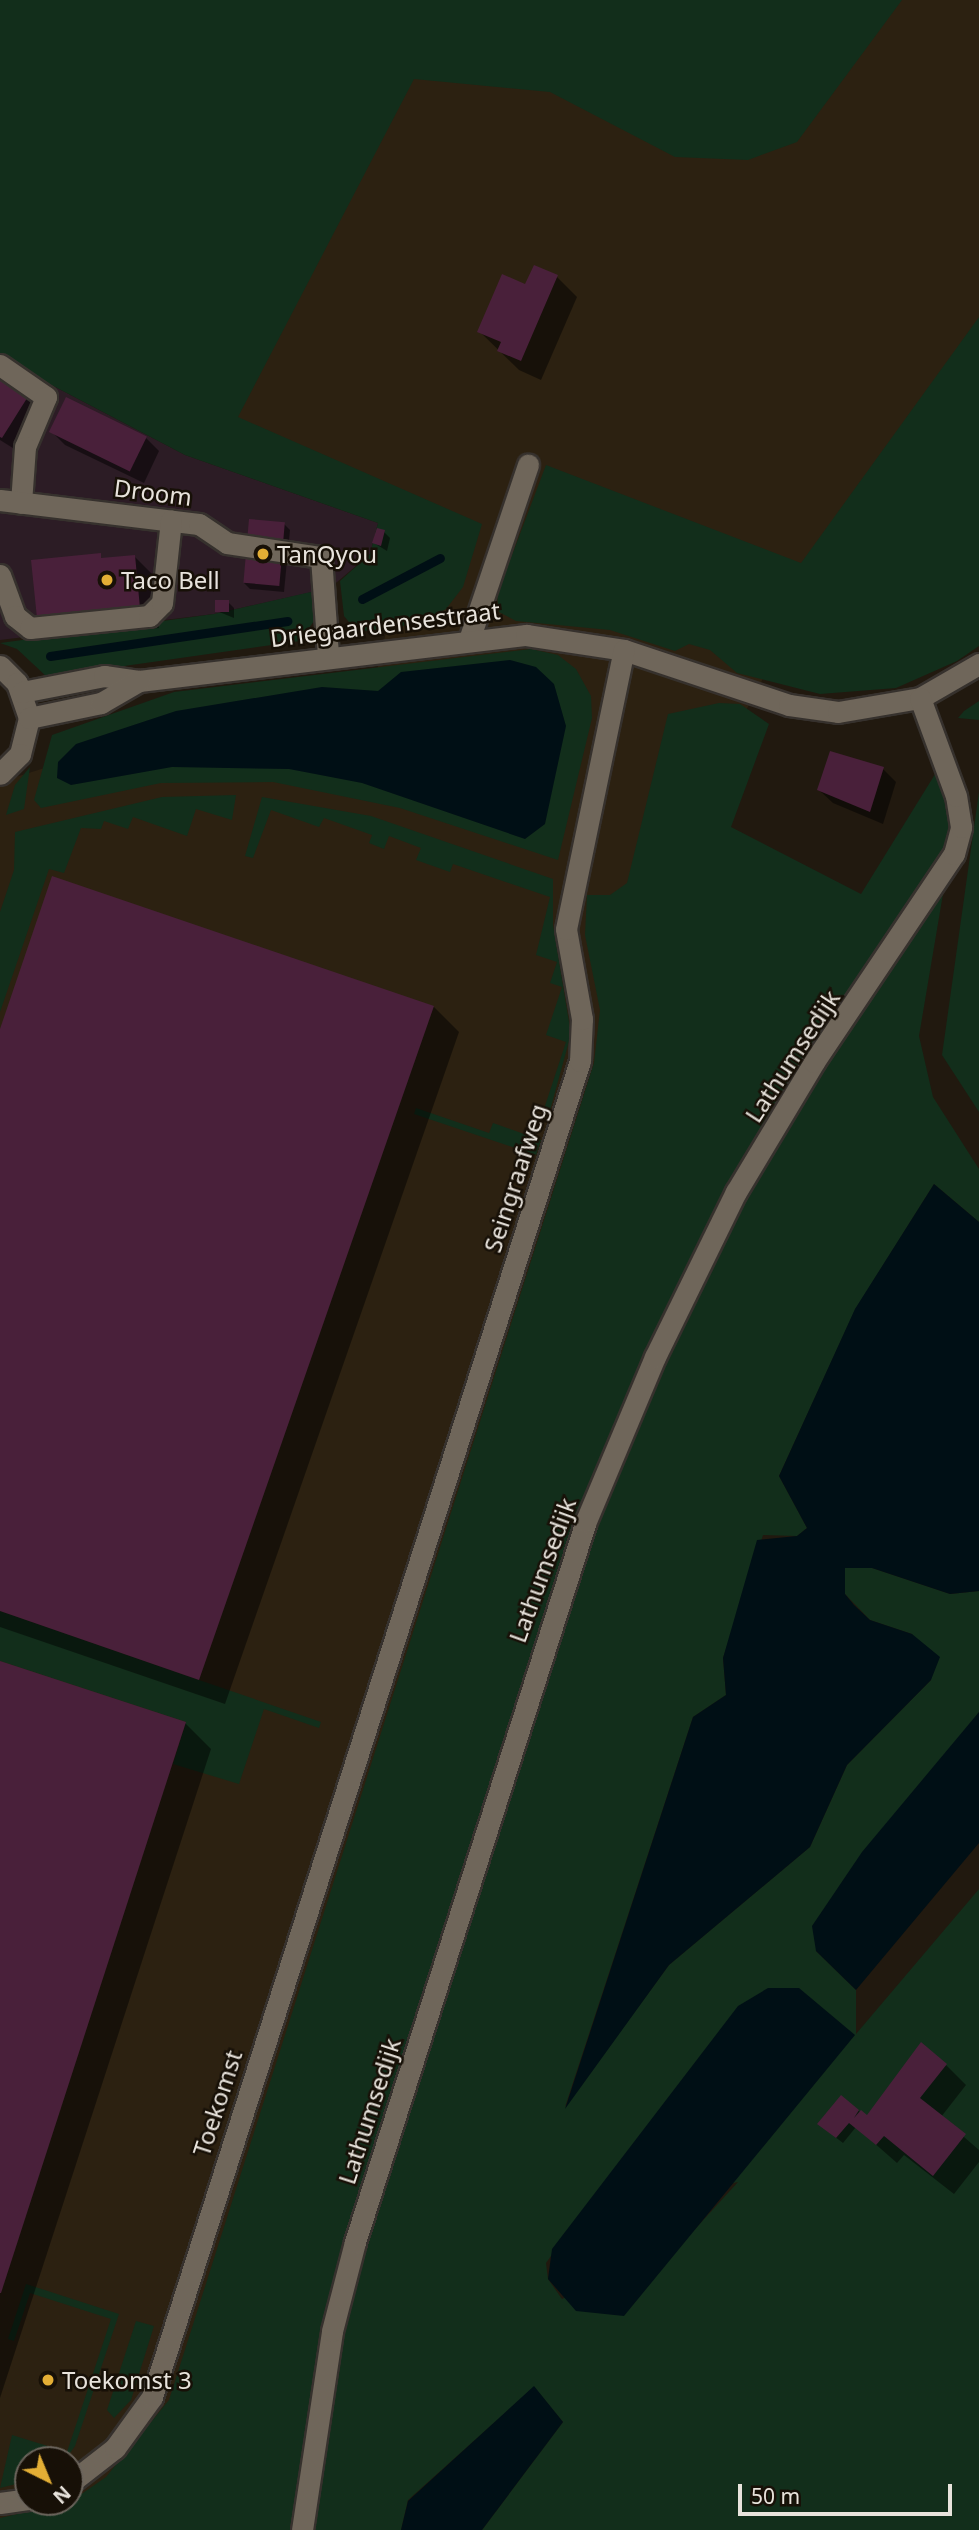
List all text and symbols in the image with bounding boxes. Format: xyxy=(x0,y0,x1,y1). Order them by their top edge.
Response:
street label: Droom xyxy=(112,473,194,511)
place label: TanQyou xyxy=(277,540,377,568)
marker: TanQyou xyxy=(255,546,271,562)
place label: Taco Bell xyxy=(121,566,220,594)
marker: Taco Bell xyxy=(99,572,115,588)
street label: Driegaardensestraat xyxy=(268,596,502,652)
street label: Lathumsedijk xyxy=(739,985,845,1127)
street label: Seingraafweg xyxy=(477,1100,553,1256)
street label: Lathumsedijk xyxy=(503,1494,581,1646)
street label: Lathumsedijk xyxy=(332,2034,406,2188)
street label: Toekomst xyxy=(186,2046,248,2160)
place label: Toekomst 3 xyxy=(62,2366,192,2394)
marker: Toekomst 3 xyxy=(40,2372,56,2388)
north arrow xyxy=(14,2446,84,2516)
scale bar xyxy=(741,2470,954,2514)
text: N xyxy=(47,2480,76,2510)
text: 50 m xyxy=(751,2482,800,2510)

